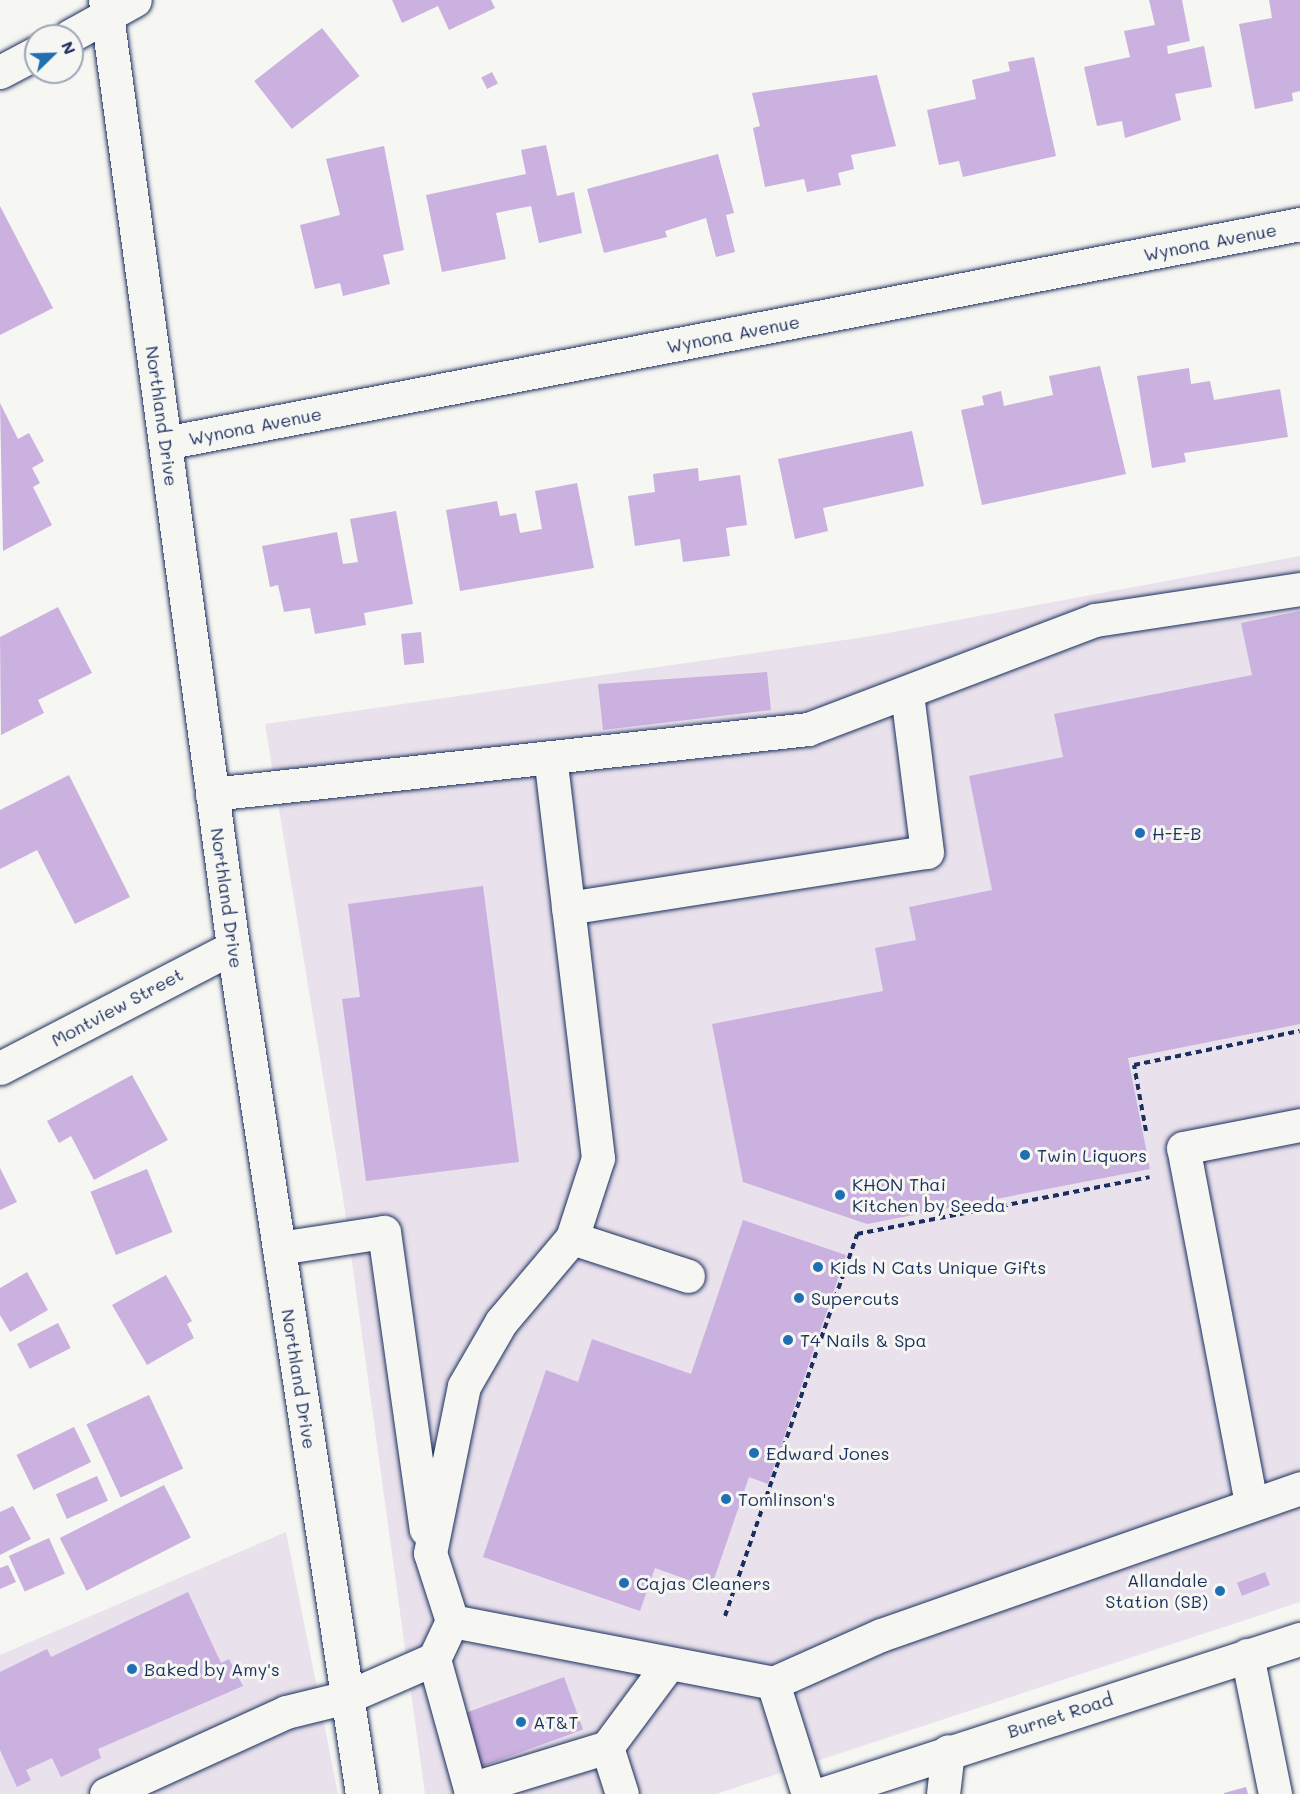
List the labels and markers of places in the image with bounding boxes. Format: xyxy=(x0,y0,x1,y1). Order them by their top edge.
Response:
place label: H-E-B xyxy=(1152,822,1202,844)
marker: H-E-B xyxy=(1133,826,1147,840)
place label: Twin Liquors xyxy=(1037,1144,1147,1166)
marker: Twin Liquors xyxy=(1018,1148,1032,1162)
place label: KHON Thai Kitchen by Seeda xyxy=(852,1174,1006,1216)
marker: KHON Thai Kitchen by Seeda xyxy=(833,1188,847,1202)
place label: Kids N Cats Unique Gifts xyxy=(830,1256,1046,1278)
marker: Kids N Cats Unique Gifts xyxy=(811,1260,825,1274)
place label: Supercuts xyxy=(811,1287,899,1309)
marker: Supercuts xyxy=(792,1291,806,1305)
place label: T4 Nails & Spa xyxy=(800,1329,927,1351)
marker: T4 Nails & Spa xyxy=(781,1333,795,1347)
place label: Edward Jones xyxy=(766,1442,890,1464)
marker: Edward Jones xyxy=(747,1446,761,1460)
place label: Tomlinson's xyxy=(738,1488,835,1510)
marker: Tomlinson's xyxy=(719,1492,733,1506)
place label: Allandale Station (SB) xyxy=(1105,1570,1208,1612)
place label: Cajas Cleaners xyxy=(636,1572,770,1594)
marker: Cajas Cleaners xyxy=(617,1576,631,1590)
marker: Allandale Station (SB) xyxy=(1213,1584,1227,1598)
place label: Baked by Amy's xyxy=(144,1658,280,1680)
marker: Baked by Amy's xyxy=(125,1662,139,1676)
place label: AT&T xyxy=(533,1711,579,1733)
marker: AT&T xyxy=(514,1715,528,1729)

